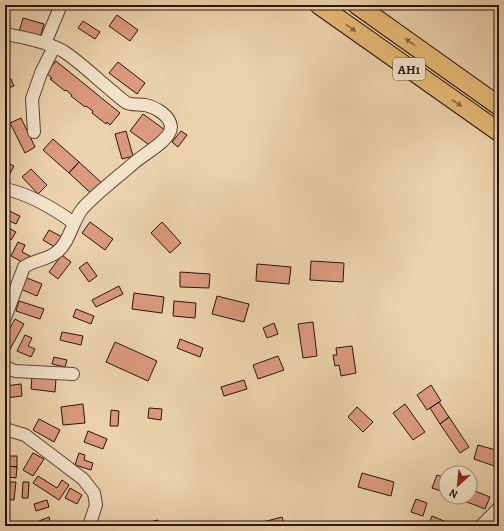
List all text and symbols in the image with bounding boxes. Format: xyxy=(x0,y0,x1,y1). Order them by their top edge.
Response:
one-way arrow xyxy=(346,23,356,31)
one-way arrow xyxy=(405,38,415,46)
road number: AH1 xyxy=(393,58,425,80)
one-way arrow xyxy=(452,99,462,107)
north arrow xyxy=(438,465,478,505)
text: N xyxy=(447,485,461,502)

